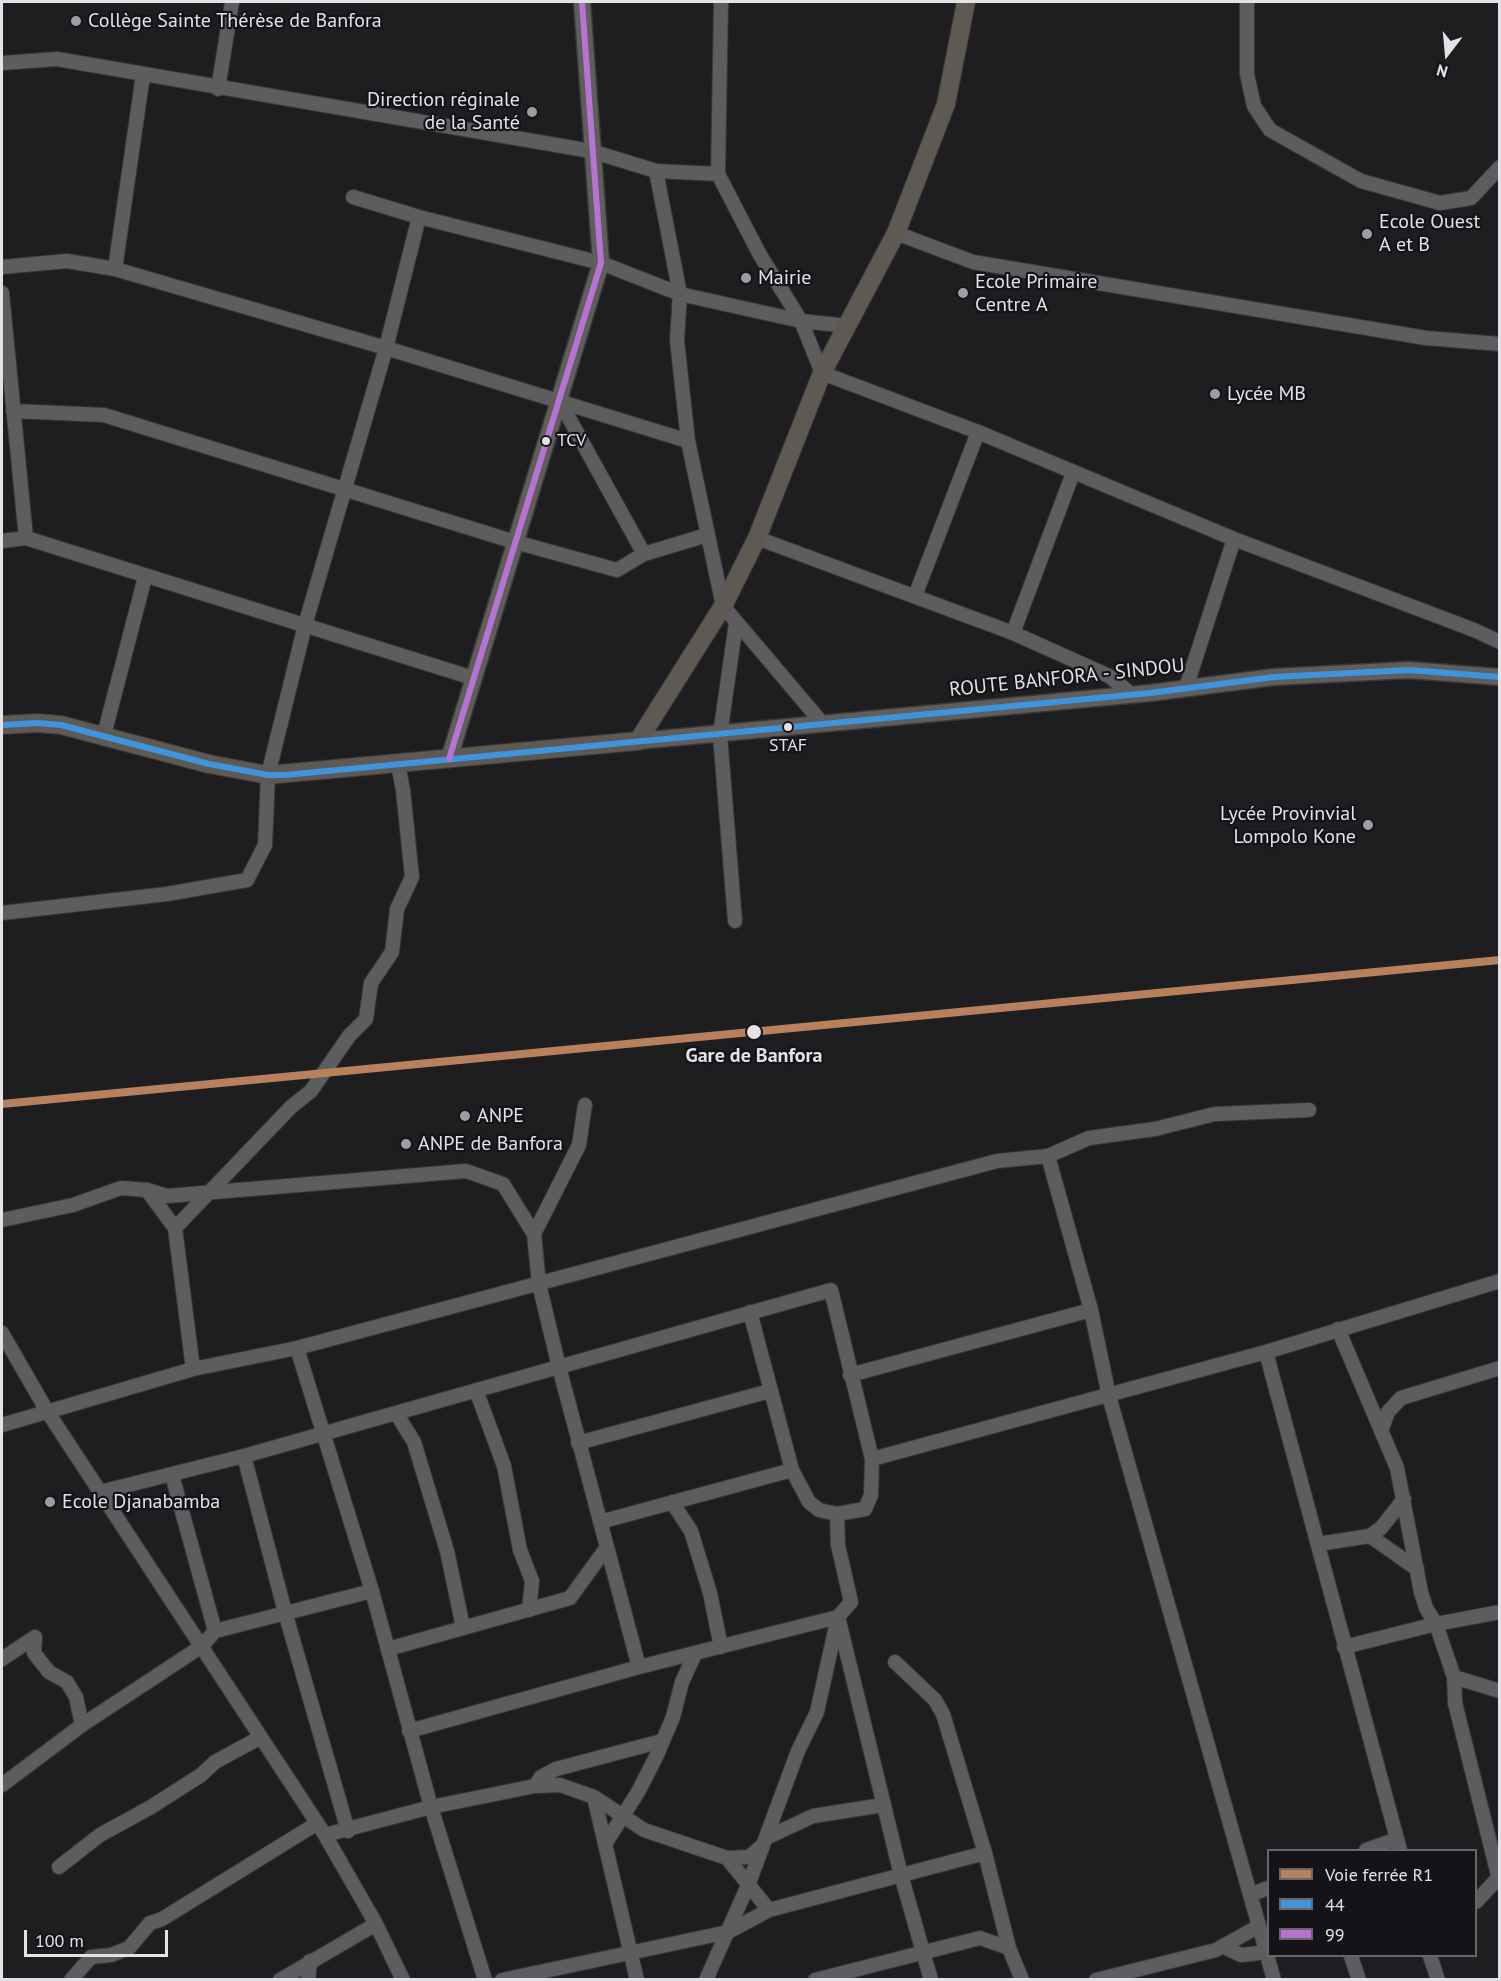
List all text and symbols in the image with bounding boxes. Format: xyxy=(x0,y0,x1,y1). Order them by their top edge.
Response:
place label: Collège Sainte Thérèse de Banfora xyxy=(88,9,382,33)
marker: Collège Sainte Thérèse de Banfora xyxy=(69,14,83,28)
north arrow xyxy=(1417,24,1477,84)
text: N xyxy=(1434,60,1450,82)
place label: Direction réginale de la Santé xyxy=(367,88,520,135)
marker: Direction réginale de la Santé xyxy=(525,105,539,119)
place label: Ecole Ouest A et B xyxy=(1379,210,1480,257)
marker: Ecole Ouest A et B xyxy=(1360,227,1374,241)
place label: Mairie xyxy=(758,266,811,290)
place label: Ecole Primaire Centre A xyxy=(975,270,1097,317)
marker: Mairie xyxy=(739,271,753,285)
marker: Ecole Primaire Centre A xyxy=(956,286,970,300)
place label: Lycée MB xyxy=(1227,382,1306,406)
marker: Lycée MB xyxy=(1208,387,1222,401)
place label: TCV xyxy=(557,430,586,452)
marker: TCV xyxy=(540,435,552,447)
street label: ROUTE BANFORA - SINDOU xyxy=(948,654,1186,702)
marker: STAF xyxy=(782,721,794,733)
place label: STAF xyxy=(769,735,807,757)
place label: Lycée Provinvial Lompolo Kone xyxy=(1220,802,1356,849)
marker: Lycée Provinvial Lompolo Kone xyxy=(1361,818,1375,832)
marker: Gare de Banfora xyxy=(745,1023,763,1041)
place label: Gare de Banfora xyxy=(686,1044,822,1068)
place label: ANPE xyxy=(477,1104,524,1128)
marker: ANPE xyxy=(458,1109,472,1123)
place label: ANPE de Banfora xyxy=(418,1132,563,1156)
marker: ANPE de Banfora xyxy=(399,1137,413,1151)
place label: Ecole Djanabamba xyxy=(62,1490,220,1514)
marker: Ecole Djanabamba xyxy=(43,1495,57,1509)
legend xyxy=(1267,1849,1477,1957)
text: Voie ferrée R1 xyxy=(1325,1863,1433,1886)
text: 44 xyxy=(1325,1893,1345,1916)
scale bar xyxy=(27,1918,171,1956)
text: 99 xyxy=(1325,1923,1345,1946)
text: 100 m xyxy=(35,1929,84,1952)

